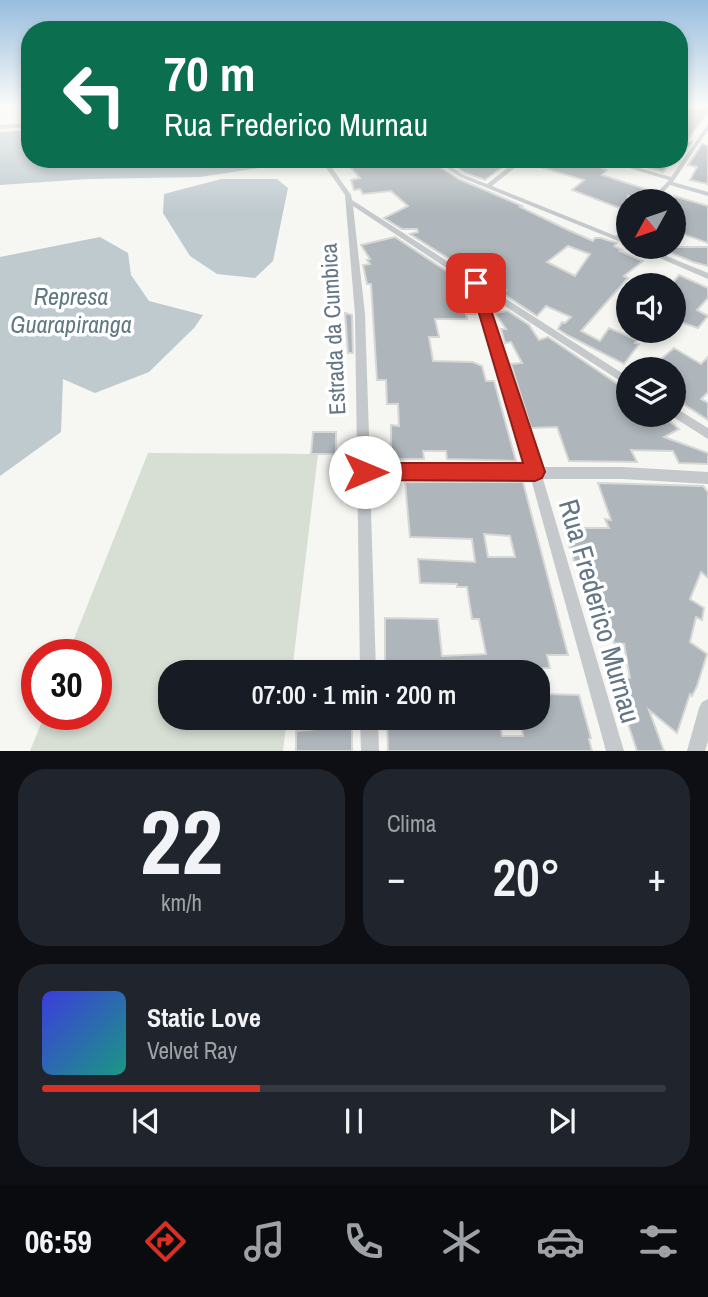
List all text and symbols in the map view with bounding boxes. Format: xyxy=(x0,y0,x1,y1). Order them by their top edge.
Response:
text: 70 m xyxy=(164,40,256,106)
icon: left xyxy=(49,49,140,140)
text: Rua Frederico Murnau xyxy=(164,103,428,146)
north arrow xyxy=(616,189,686,259)
map controls xyxy=(616,189,686,427)
street label: Estrada da Cumbica xyxy=(312,242,352,416)
pin xyxy=(446,253,506,313)
icon: arrive xyxy=(457,264,495,302)
button: sound xyxy=(616,273,686,343)
water label: Represa Guarapiranga xyxy=(10,280,132,340)
button: layers xyxy=(616,357,686,427)
position arrow xyxy=(328,435,402,509)
street label: Rua Frederico Murnau xyxy=(550,495,650,727)
speed limit sign: 30 xyxy=(21,639,112,730)
text: 07:00 · 1 min · 200 m xyxy=(252,677,456,712)
text: 22 xyxy=(140,780,223,902)
text: Clima xyxy=(387,808,436,839)
text: 20° xyxy=(492,842,561,912)
text: − xyxy=(387,852,405,903)
text: + xyxy=(648,852,666,903)
text: km/h xyxy=(161,887,202,918)
text: Static Love xyxy=(147,1000,261,1035)
text: Velvet Ray xyxy=(147,1035,237,1066)
icon: previous xyxy=(127,1102,165,1140)
icon: pause xyxy=(335,1102,373,1140)
icon: next xyxy=(543,1102,581,1140)
icon: directions xyxy=(141,1217,190,1266)
icon: music xyxy=(240,1217,289,1266)
icon: phone xyxy=(339,1217,388,1266)
icon: climate xyxy=(437,1217,486,1266)
icon: car xyxy=(536,1217,585,1266)
icon: filters xyxy=(634,1217,683,1266)
text: 06:59 xyxy=(25,1220,92,1263)

